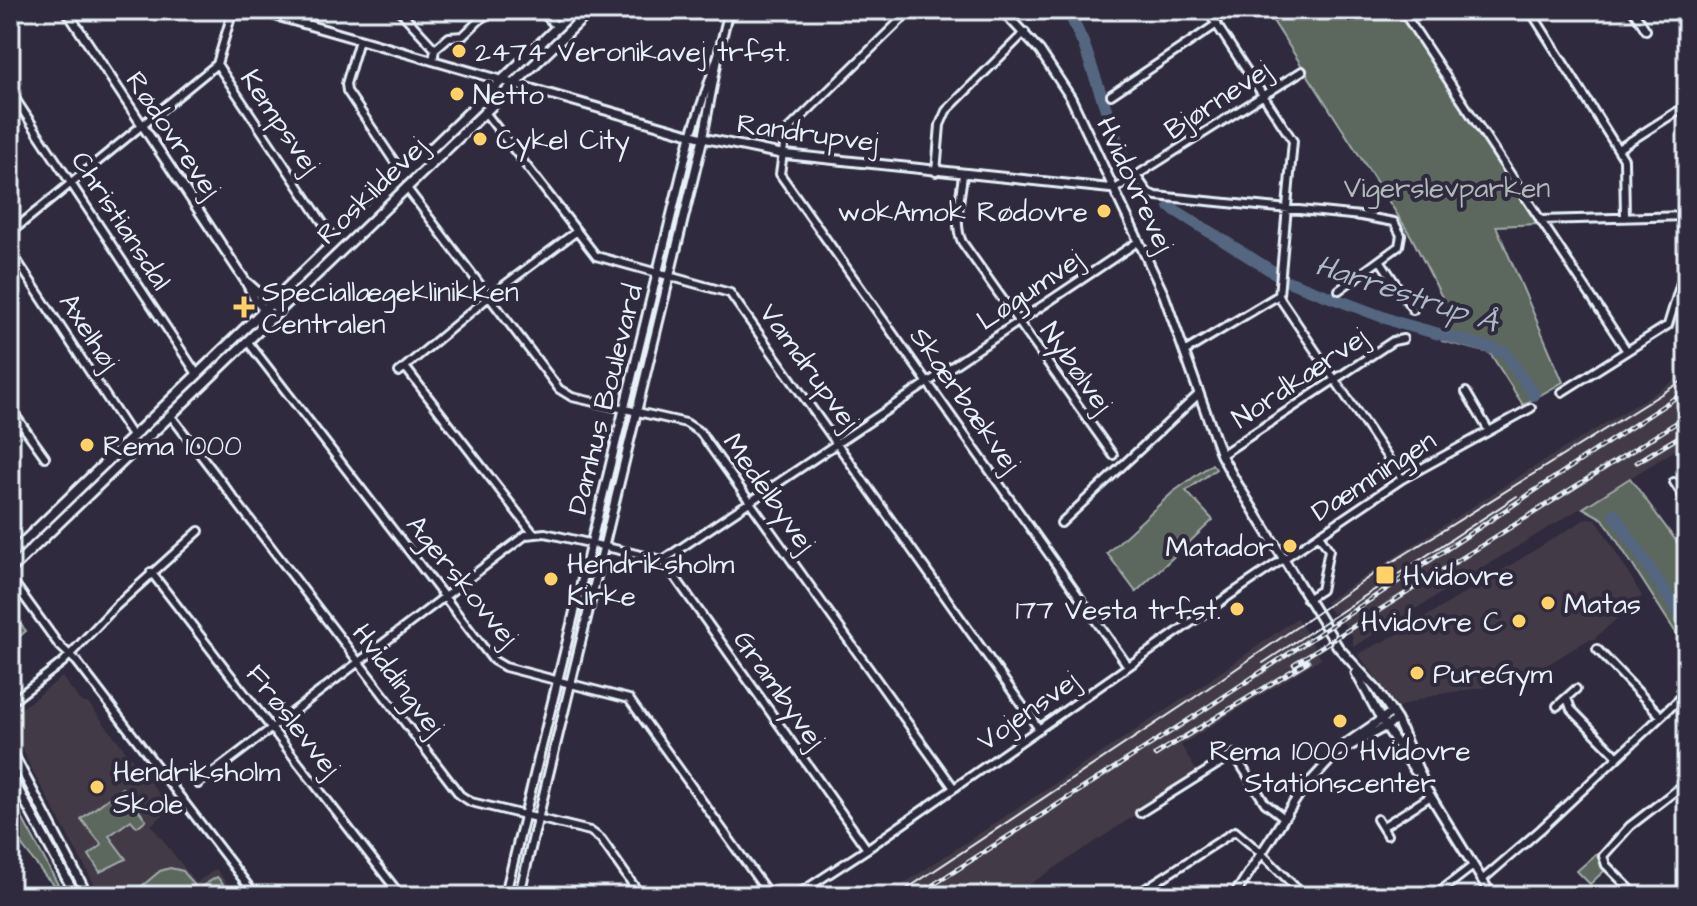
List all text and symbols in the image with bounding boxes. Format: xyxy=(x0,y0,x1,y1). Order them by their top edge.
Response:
place label: 2474 Veronikavej trfst. xyxy=(475,33,790,72)
marker: 2474 Veronikavej trfst. xyxy=(450,42,468,60)
street label: Bjørnevej xyxy=(1157,51,1279,149)
street label: Kempsvej xyxy=(231,62,329,182)
street label: Rødovrevej xyxy=(116,64,230,206)
place label: Netto xyxy=(473,76,544,115)
marker: Netto xyxy=(448,85,466,103)
street label: Randrupvej xyxy=(735,104,881,163)
street label: Hvidovrevej xyxy=(1086,110,1183,259)
place label: Cykel City xyxy=(496,121,630,162)
street label: Roskildevej xyxy=(308,128,436,254)
marker: Cykel City xyxy=(471,130,489,148)
street label: Christiansdal xyxy=(61,144,180,298)
park label: Vigerslevparken xyxy=(1344,169,1550,209)
place label: wokAmok Rødovre xyxy=(838,193,1088,232)
marker: wokAmok Rødovre xyxy=(1095,202,1113,220)
street label: Løgumvej xyxy=(969,240,1091,341)
water label: Harrestrup Å xyxy=(1310,245,1505,344)
place label: Speciallægeklinikken Centralen xyxy=(262,273,519,344)
street label: Damhus Boulevard xyxy=(558,280,653,518)
street label: Axelhøj xyxy=(49,285,128,378)
marker: Speciallægeklinikken Centralen xyxy=(233,296,255,318)
street label: Vamdrupvej xyxy=(750,296,868,438)
street label: Nybølvej xyxy=(1028,314,1121,423)
street label: Nordkærvej xyxy=(1224,318,1376,438)
street label: Skærbækvej xyxy=(900,319,1029,481)
street label: Dæmningen xyxy=(1304,421,1444,532)
street label: Medelbyvej xyxy=(712,425,824,562)
place label: Rema 1000 xyxy=(103,427,242,466)
marker: Rema 1000 xyxy=(78,436,96,454)
street label: Agerskovvej xyxy=(396,507,527,656)
place label: Matador xyxy=(1165,528,1274,567)
marker: Matador xyxy=(1281,537,1299,555)
place label: Hendriksholm Kirke xyxy=(567,545,734,616)
place label: Hvidovre xyxy=(1403,557,1514,596)
marker: Hvidovre xyxy=(1374,564,1396,586)
marker: Hendriksholm Kirke xyxy=(542,570,560,588)
place label: Matas xyxy=(1564,585,1641,624)
place label: 177 Vesta trfst. xyxy=(1016,591,1221,630)
marker: Matas xyxy=(1539,594,1557,612)
marker: 177 Vesta trfst. xyxy=(1228,600,1246,618)
place label: Hvidovre C xyxy=(1361,603,1503,642)
marker: Hvidovre C xyxy=(1510,612,1528,630)
street label: Hviddingvej xyxy=(342,616,453,745)
street label: Grambyvej xyxy=(722,623,834,758)
place label: PureGym xyxy=(1433,655,1552,696)
street label: Frøslevvej xyxy=(236,656,349,785)
street label: Vojensvej xyxy=(969,662,1087,761)
marker: PureGym xyxy=(1408,664,1426,682)
marker: Rema 1000 Hvidovre Stationscenter xyxy=(1331,712,1349,730)
place label: Rema 1000 Hvidovre Stationscenter xyxy=(1209,732,1471,803)
place label: Hendriksholm Skole xyxy=(113,753,280,824)
marker: Hendriksholm Skole xyxy=(88,778,106,796)

